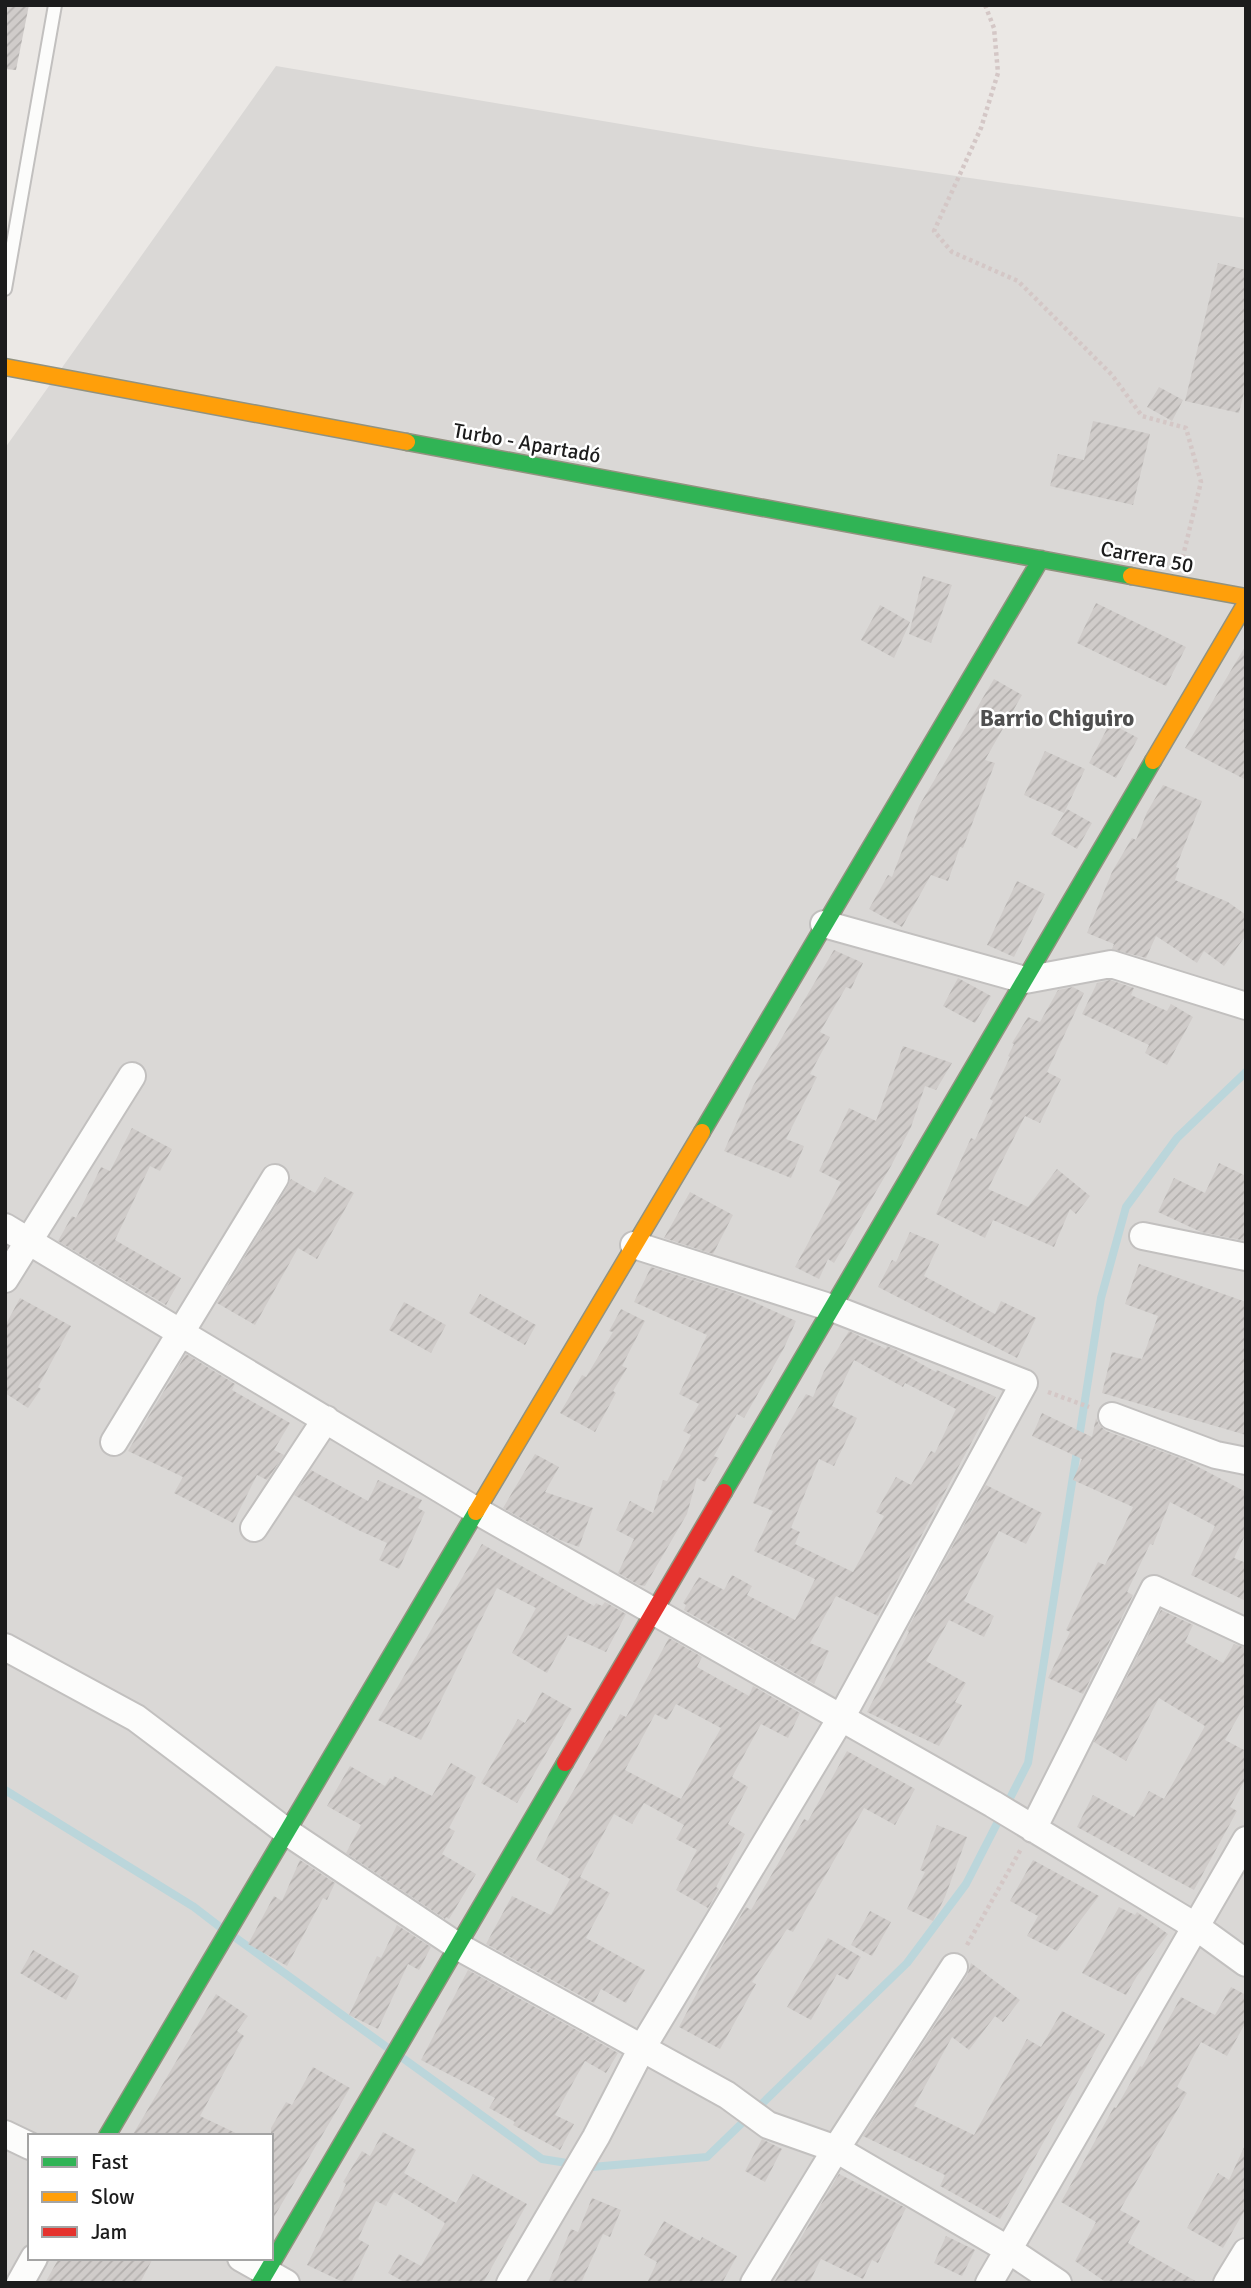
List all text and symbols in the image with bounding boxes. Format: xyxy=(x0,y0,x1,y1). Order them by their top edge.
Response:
street label: Turbo - Apartadó xyxy=(451,417,603,469)
street label: Carrera 50 xyxy=(1098,535,1196,579)
district label: Barrio Chiguiro xyxy=(980,704,1134,733)
legend xyxy=(28,2134,273,2260)
text: Fast xyxy=(91,2149,128,2175)
text: Slow xyxy=(91,2184,135,2210)
text: Jam xyxy=(91,2219,127,2245)

